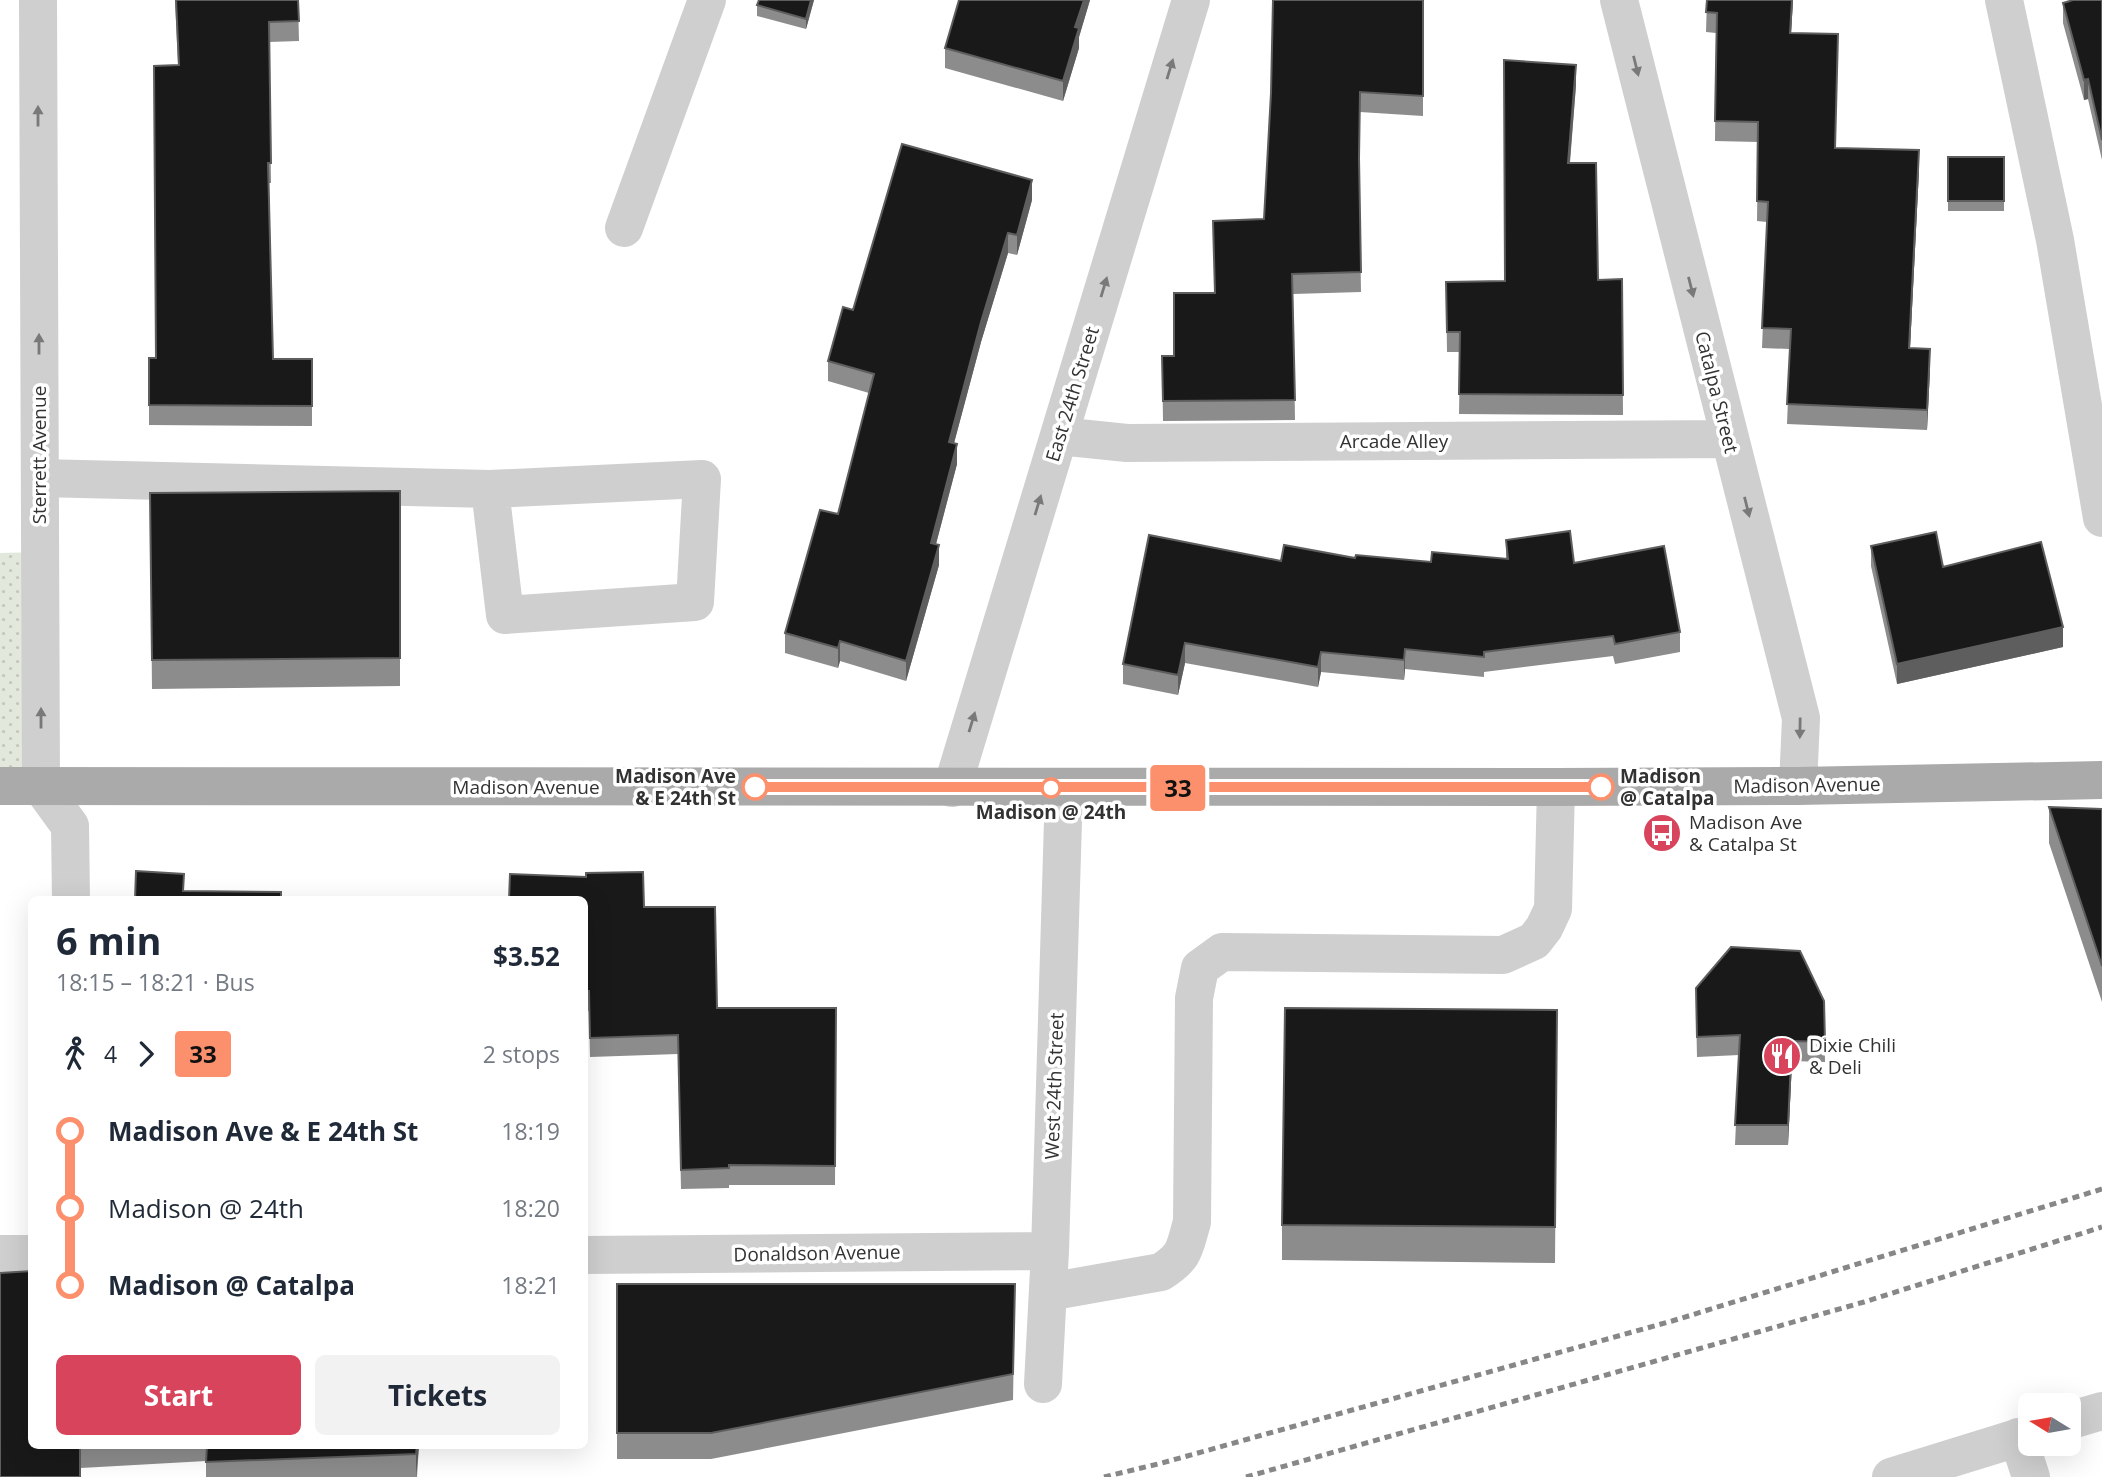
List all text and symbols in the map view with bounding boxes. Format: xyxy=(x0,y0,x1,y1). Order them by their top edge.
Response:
one-way arrow xyxy=(1631,55,1642,77)
one-way arrow xyxy=(1166,58,1176,79)
one-way arrow xyxy=(32,105,44,127)
one-way arrow xyxy=(1100,276,1110,297)
one-way arrow xyxy=(1686,276,1697,298)
street label: East 24th Street xyxy=(1039,323,1105,465)
street label: Catalpa Street xyxy=(1689,328,1745,456)
one-way arrow xyxy=(33,332,45,354)
street label: Sterrett Avenue xyxy=(26,386,52,524)
street label: Arcade Alley xyxy=(1340,428,1449,454)
one-way arrow xyxy=(1034,494,1044,515)
one-way arrow xyxy=(1742,497,1753,519)
one-way arrow xyxy=(35,707,47,729)
one-way arrow xyxy=(968,712,978,733)
one-way arrow xyxy=(1794,717,1806,739)
place label: Madison Ave & E 24th St xyxy=(615,763,736,811)
place label: Madison @ Catalpa xyxy=(1620,763,1715,811)
line badge: 33 xyxy=(1146,765,1210,811)
text: 33 xyxy=(1164,771,1192,804)
street label: Madison Avenue xyxy=(1733,771,1881,799)
street label: Madison Avenue xyxy=(452,774,600,800)
marker: Madison Ave & E 24th St xyxy=(742,774,768,800)
marker: Madison @ Catalpa xyxy=(1588,774,1614,800)
marker: Madison @ 24th xyxy=(1041,778,1061,798)
place label: Madison @ 24th xyxy=(976,799,1126,825)
place label: Madison Ave & Catalpa St xyxy=(1689,809,1802,857)
bus stop icon: Madison Ave & Catalpa St xyxy=(1641,812,1683,854)
text: 6 min xyxy=(56,914,161,966)
text: $3.52 xyxy=(493,938,560,974)
text: 18:15 – 18:21 · Bus xyxy=(56,966,255,998)
street label: West 24th Street xyxy=(1038,1012,1070,1160)
place label: Dixie Chili & Deli xyxy=(1809,1032,1896,1080)
icon: walk xyxy=(56,1035,94,1073)
icon: forward xyxy=(127,1035,165,1073)
restaurant icon: Dixie Chili & Deli xyxy=(1761,1035,1803,1077)
text: 33 xyxy=(189,1037,217,1070)
text: 4 xyxy=(104,1038,117,1070)
text: 2 stops xyxy=(483,1038,560,1070)
text: Madison Ave & E 24th St xyxy=(108,1113,418,1149)
text: 18:19 xyxy=(501,1115,560,1147)
text: Madison @ 24th xyxy=(108,1190,304,1226)
text: 18:20 xyxy=(501,1192,560,1224)
street label: Donaldson Avenue xyxy=(733,1239,901,1267)
text: Madison @ Catalpa xyxy=(108,1267,355,1303)
text: 18:21 xyxy=(501,1269,560,1301)
button: Start xyxy=(56,1355,301,1435)
button: Tickets xyxy=(315,1355,560,1435)
north arrow xyxy=(2018,1393,2081,1456)
map controls xyxy=(2018,1393,2081,1456)

